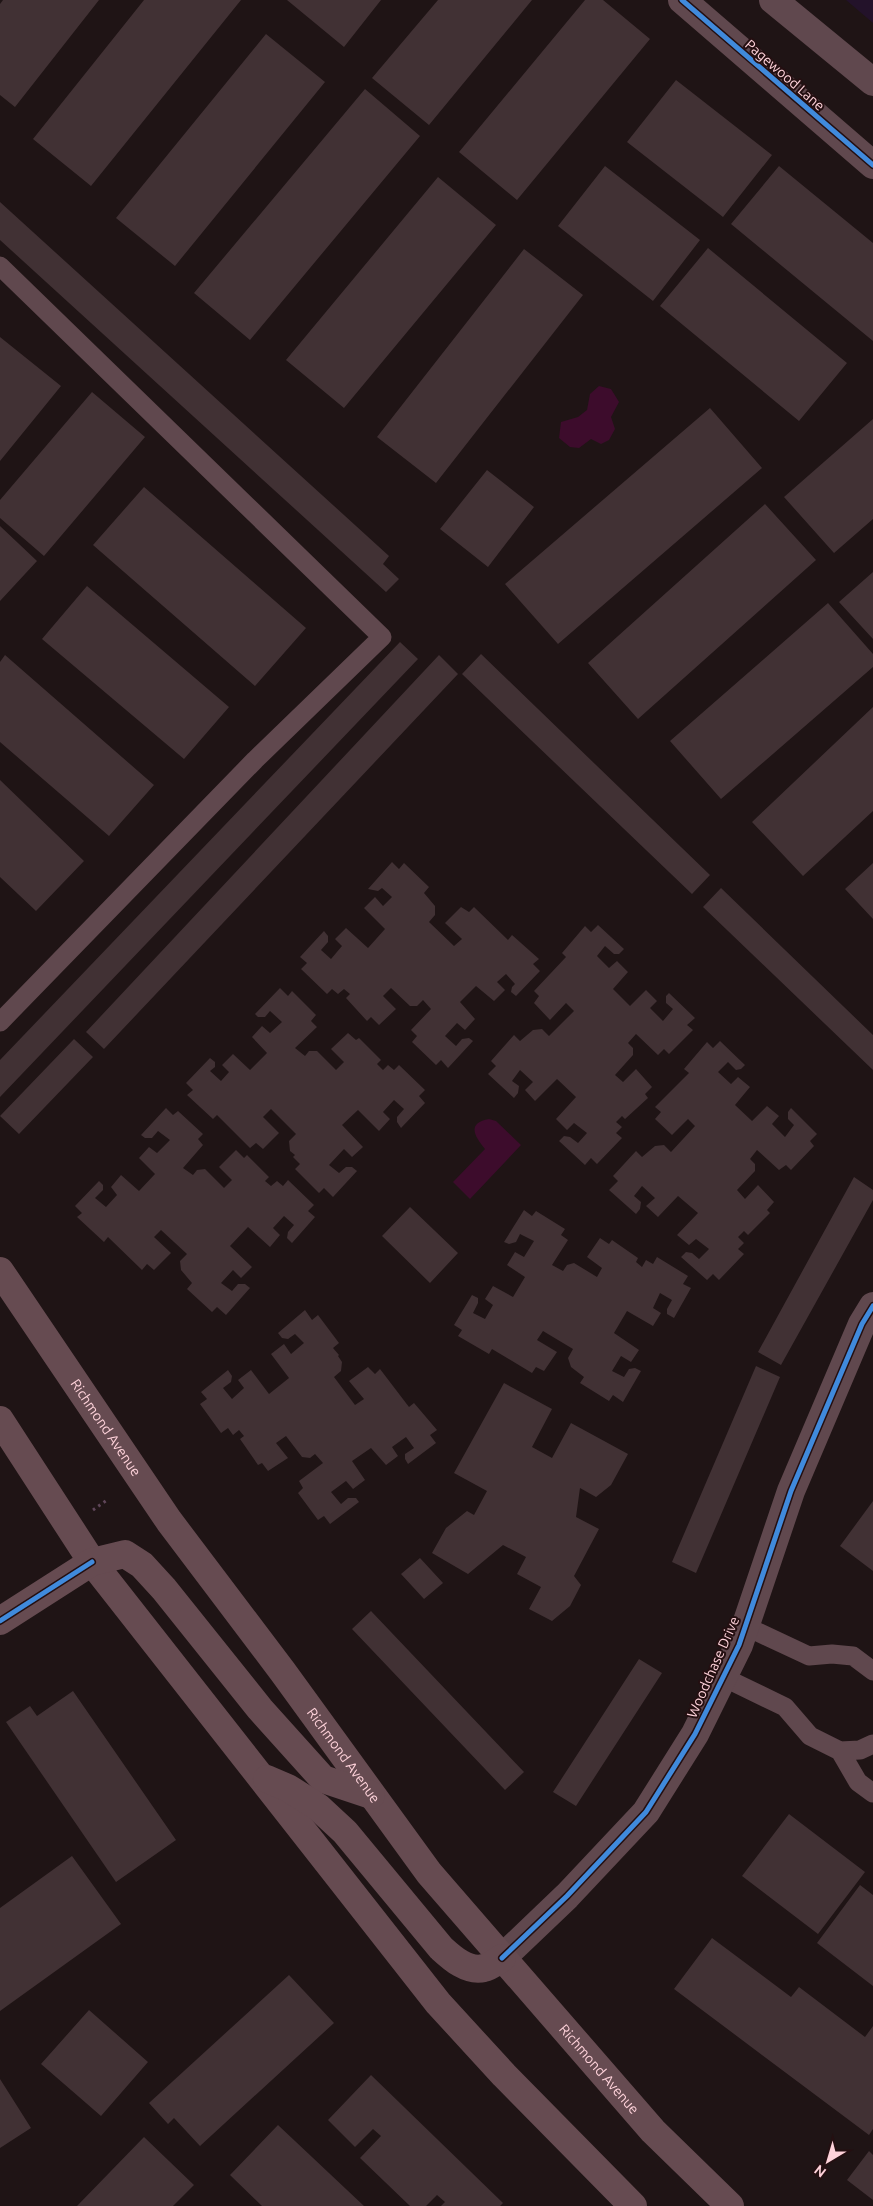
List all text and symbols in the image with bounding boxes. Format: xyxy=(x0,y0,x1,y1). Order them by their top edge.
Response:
street label: Pagewood Lane xyxy=(742,36,828,114)
street label: Richmond Avenue xyxy=(67,1376,144,1479)
street label: Woodchase Drive xyxy=(683,1614,743,1720)
street label: Richmond Avenue xyxy=(304,1705,383,1806)
street label: Richmond Avenue xyxy=(556,2021,642,2117)
north arrow xyxy=(803,2136,853,2186)
text: N xyxy=(811,2162,829,2181)

